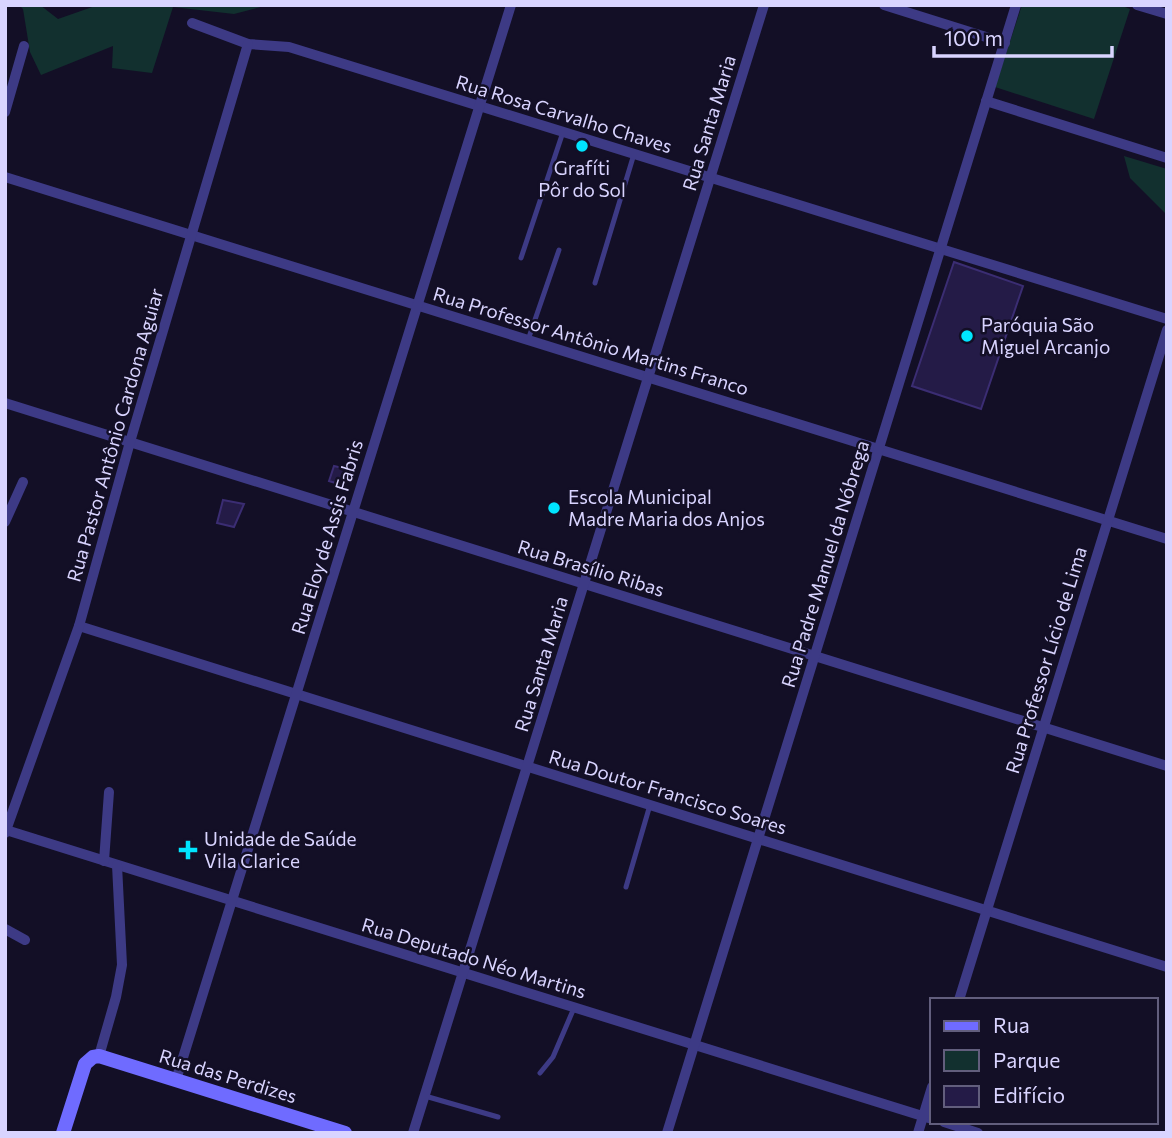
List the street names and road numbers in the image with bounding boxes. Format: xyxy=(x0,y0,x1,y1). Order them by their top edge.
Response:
street label: Rua Santa Maria xyxy=(677,52,740,193)
street label: Rua Rosa Carvalho Chaves xyxy=(453,70,675,157)
street label: Rua Professor Antônio Martins Franco xyxy=(431,281,752,400)
street label: Rua Pastor Antônio Cardona Aguiar xyxy=(62,285,168,584)
street label: Rua Eloy de Assis Fabris xyxy=(286,437,367,637)
street label: Rua Padre Manuel da Nóbrega xyxy=(776,437,873,690)
street label: Rua Brasílio Ribas xyxy=(515,534,667,601)
street label: Rua Professor Lício de Lima xyxy=(1000,544,1091,776)
street label: Rua Santa Maria xyxy=(509,593,572,734)
street label: Rua Doutor Francisco Soares xyxy=(546,744,790,839)
street label: Rua Deputado Néo Martins xyxy=(359,912,589,1003)
street label: Rua das Perdizes xyxy=(156,1044,300,1107)

